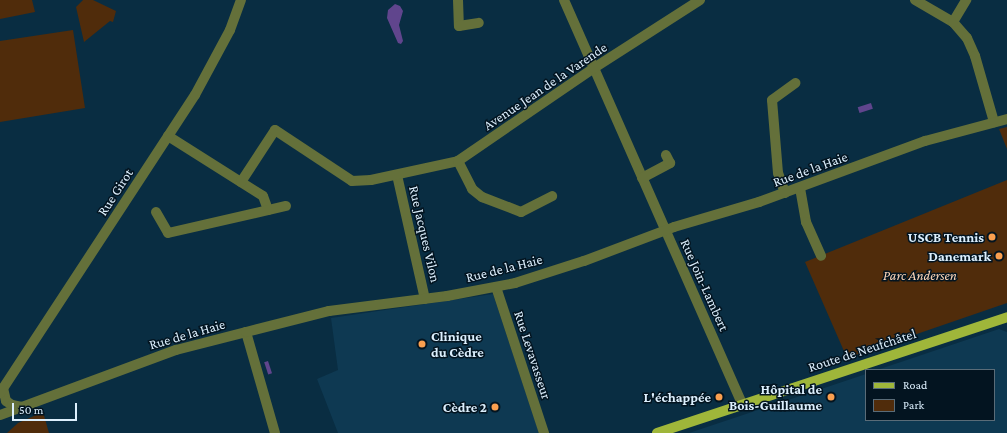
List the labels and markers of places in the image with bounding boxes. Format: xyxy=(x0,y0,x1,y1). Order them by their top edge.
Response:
place label: USCB Tennis xyxy=(908,229,984,245)
marker: USCB Tennis xyxy=(987,232,997,242)
place label: Danemark xyxy=(928,248,991,264)
marker: Danemark xyxy=(994,251,1004,261)
place label: Clinique du Cèdre xyxy=(431,328,484,360)
marker: Clinique du Cèdre xyxy=(416,338,428,350)
place label: Hôpital de Bois-Guillaume xyxy=(729,381,822,414)
place label: L'échappée xyxy=(644,389,711,405)
marker: Hôpital de Bois-Guillaume xyxy=(825,391,837,403)
marker: L'échappée xyxy=(714,392,724,402)
place label: Cèdre 2 xyxy=(443,399,487,415)
marker: Cèdre 2 xyxy=(490,402,500,412)

